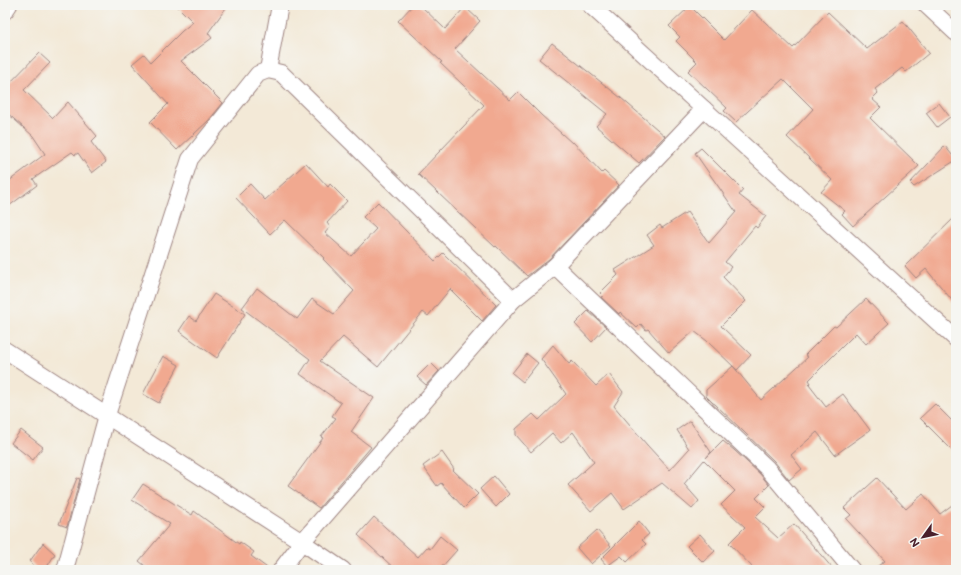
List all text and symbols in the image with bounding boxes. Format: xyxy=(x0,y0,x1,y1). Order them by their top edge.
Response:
north arrow xyxy=(903,517,943,557)
text: N xyxy=(907,535,923,549)

